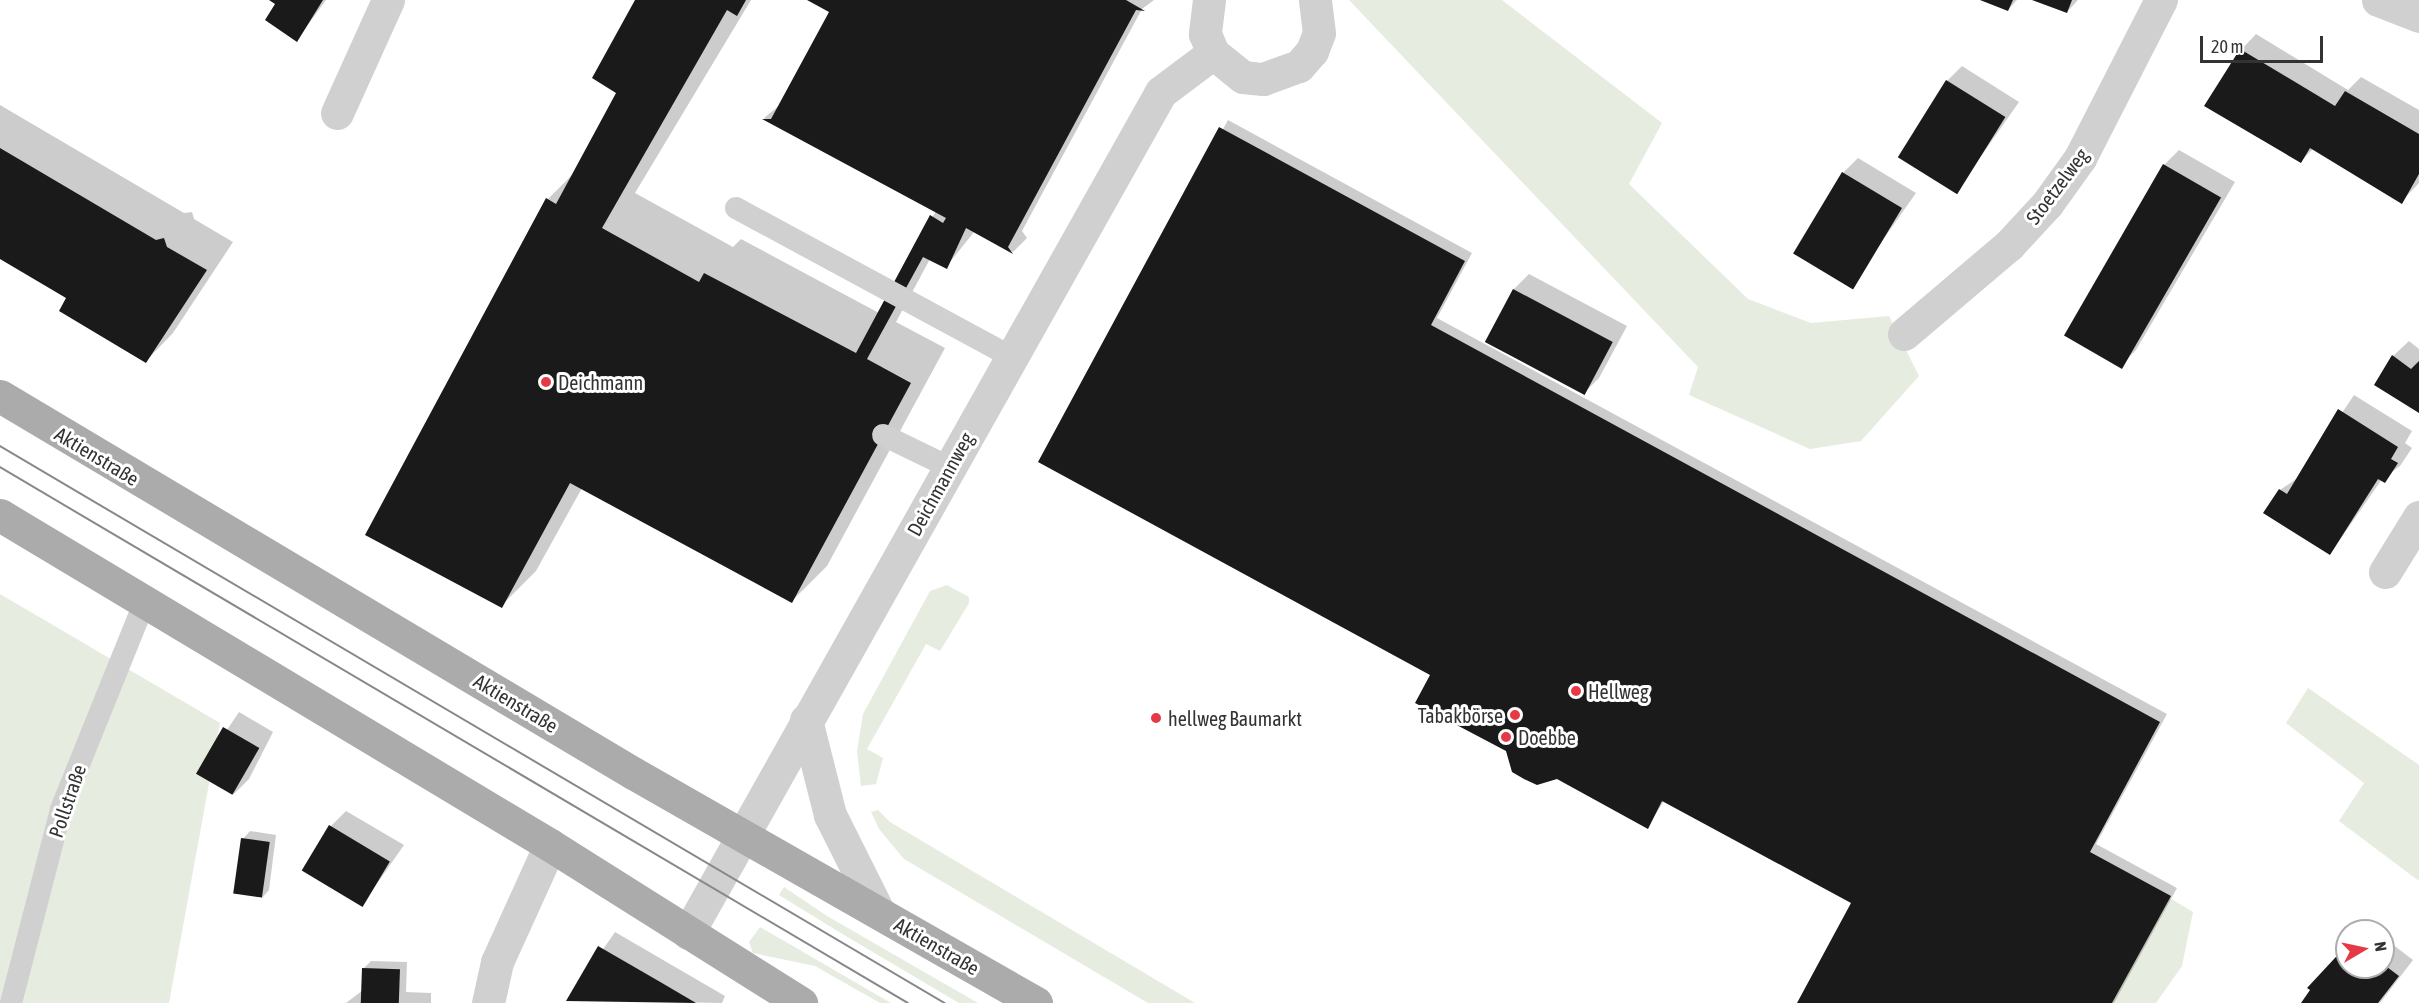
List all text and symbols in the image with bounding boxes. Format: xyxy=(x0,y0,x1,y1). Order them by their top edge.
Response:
scale bar xyxy=(2203,24,2326,62)
text: 20 m xyxy=(2211,36,2243,57)
street label: Stoetzelweg xyxy=(2021,143,2093,229)
place label: Deichmann xyxy=(558,370,643,394)
marker: Deichmann xyxy=(539,375,553,389)
street label: Aktienstraße xyxy=(51,422,143,490)
street label: Deichmannweg xyxy=(902,428,978,540)
street label: Aktienstraße xyxy=(470,669,562,737)
place label: Hellweg xyxy=(1588,679,1649,703)
marker: Hellweg xyxy=(1569,684,1583,698)
place label: Tabakbörse xyxy=(1418,703,1503,727)
place label: hellweg Baumarkt xyxy=(1168,706,1302,730)
marker: Tabakbörse xyxy=(1508,708,1522,722)
marker: hellweg Baumarkt xyxy=(1149,711,1163,725)
place label: Doebbe xyxy=(1518,725,1576,749)
marker: Doebbe xyxy=(1499,730,1513,744)
street label: Pollstraße xyxy=(43,761,91,841)
street label: Aktienstraße xyxy=(890,912,984,980)
north arrow xyxy=(2335,919,2395,979)
text: N xyxy=(2371,940,2390,953)

